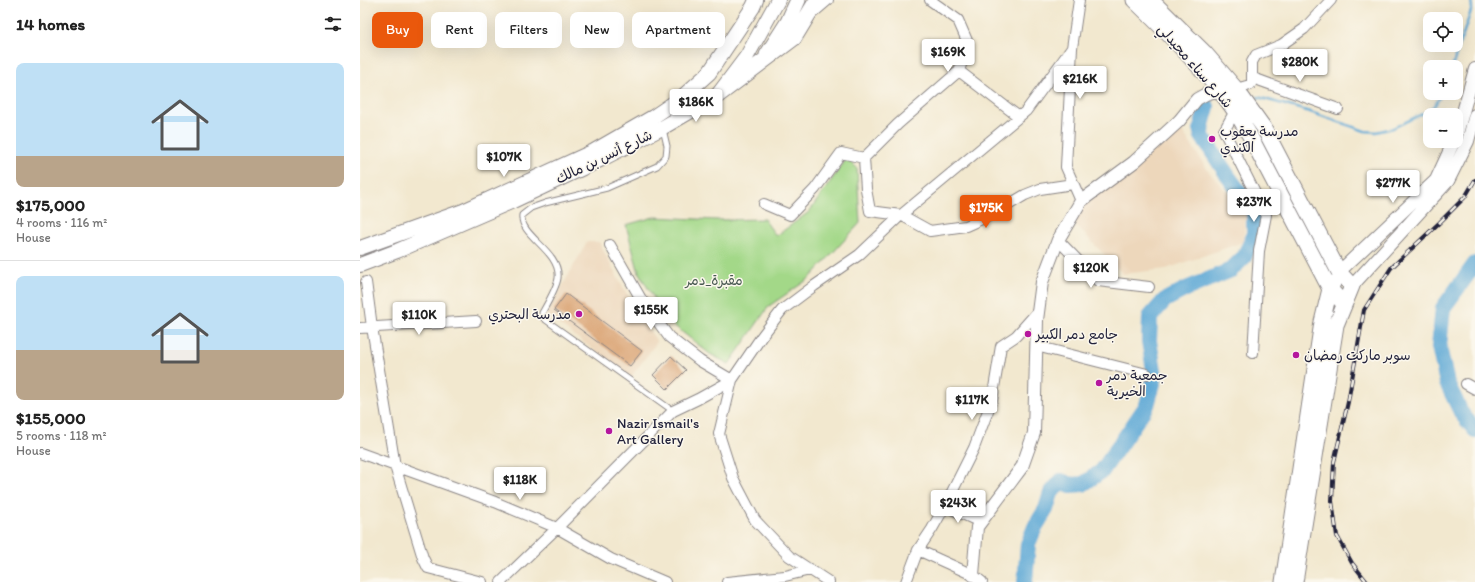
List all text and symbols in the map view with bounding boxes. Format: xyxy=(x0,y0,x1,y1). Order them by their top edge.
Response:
chip: Buy xyxy=(372,12,423,48)
chip: Rent xyxy=(431,12,487,48)
chip: Filters xyxy=(495,12,562,48)
chip: New xyxy=(570,12,624,48)
chip: Apartment xyxy=(632,12,725,48)
map controls xyxy=(1423,12,1463,148)
button: locate xyxy=(1423,12,1463,52)
icon: filters xyxy=(322,13,344,35)
text: 14 homes xyxy=(16,14,85,34)
street label: شارع سناء محيدلي xyxy=(1151,21,1236,114)
pin: $169K xyxy=(920,39,976,73)
text: $169K xyxy=(931,44,965,59)
pin: $280K xyxy=(1272,49,1328,83)
text: $280K xyxy=(1282,54,1318,69)
button: + xyxy=(1423,60,1463,100)
pin: $216K xyxy=(1052,66,1108,100)
text: $216K xyxy=(1063,71,1097,86)
icon: home xyxy=(144,89,216,161)
pin: $186K xyxy=(668,89,724,123)
text: $186K xyxy=(679,94,713,109)
button: − xyxy=(1423,108,1463,148)
place label: مدرسة يعقوب الكندي xyxy=(1220,123,1299,158)
street label: شارع أنس بن مالك xyxy=(553,126,655,189)
marker: مدرسة يعقوب الكندي xyxy=(1207,134,1217,144)
pin: $107K xyxy=(476,144,532,178)
text: $107K xyxy=(486,149,522,164)
pin: $277K xyxy=(1365,170,1421,204)
text: $277K xyxy=(1376,175,1410,190)
pin: $237K xyxy=(1226,189,1282,223)
text: $237K xyxy=(1236,194,1272,209)
text: $175,000 xyxy=(16,195,85,215)
pin: $175K xyxy=(958,195,1014,229)
text: $175K xyxy=(969,200,1003,215)
text: 4 rooms · 116 m² xyxy=(16,215,107,230)
text: House xyxy=(16,230,51,245)
pin: $120K xyxy=(1063,255,1119,289)
text: $120K xyxy=(1073,260,1109,275)
park label: مقبرة_دمر xyxy=(684,272,743,289)
pin: $155K xyxy=(623,297,679,331)
icon: home xyxy=(144,302,216,374)
pin: $110K xyxy=(391,302,447,336)
text: $155K xyxy=(634,302,668,317)
place label: مدرسة البحتري xyxy=(488,306,571,325)
text: $110K xyxy=(402,307,436,322)
marker: مدرسة البحتري xyxy=(574,309,584,319)
place label: جامع دمر الكبير xyxy=(1035,326,1118,345)
marker: جامع دمر الكبير xyxy=(1023,329,1033,339)
place label: سوبر ماركت رمضان xyxy=(1304,347,1411,364)
marker: سوبر ماركت رمضان xyxy=(1291,350,1301,360)
place label: جمعية دمر الخيرية xyxy=(1106,367,1168,400)
marker: جمعية دمر الخيرية xyxy=(1094,378,1104,388)
pin: $117K xyxy=(944,387,1000,421)
text: $117K xyxy=(955,392,989,407)
text: $155,000 xyxy=(16,408,86,428)
place label: Nazir Ismail's Art Gallery xyxy=(617,415,699,448)
marker: Nazir Ismail's Art Gallery xyxy=(604,426,614,436)
text: 5 rooms · 118 m² xyxy=(16,428,107,443)
text: House xyxy=(16,443,51,458)
pin: $118K xyxy=(492,467,548,501)
text: $118K xyxy=(503,472,537,487)
pin: $243K xyxy=(930,490,986,524)
text: $243K xyxy=(940,495,976,510)

